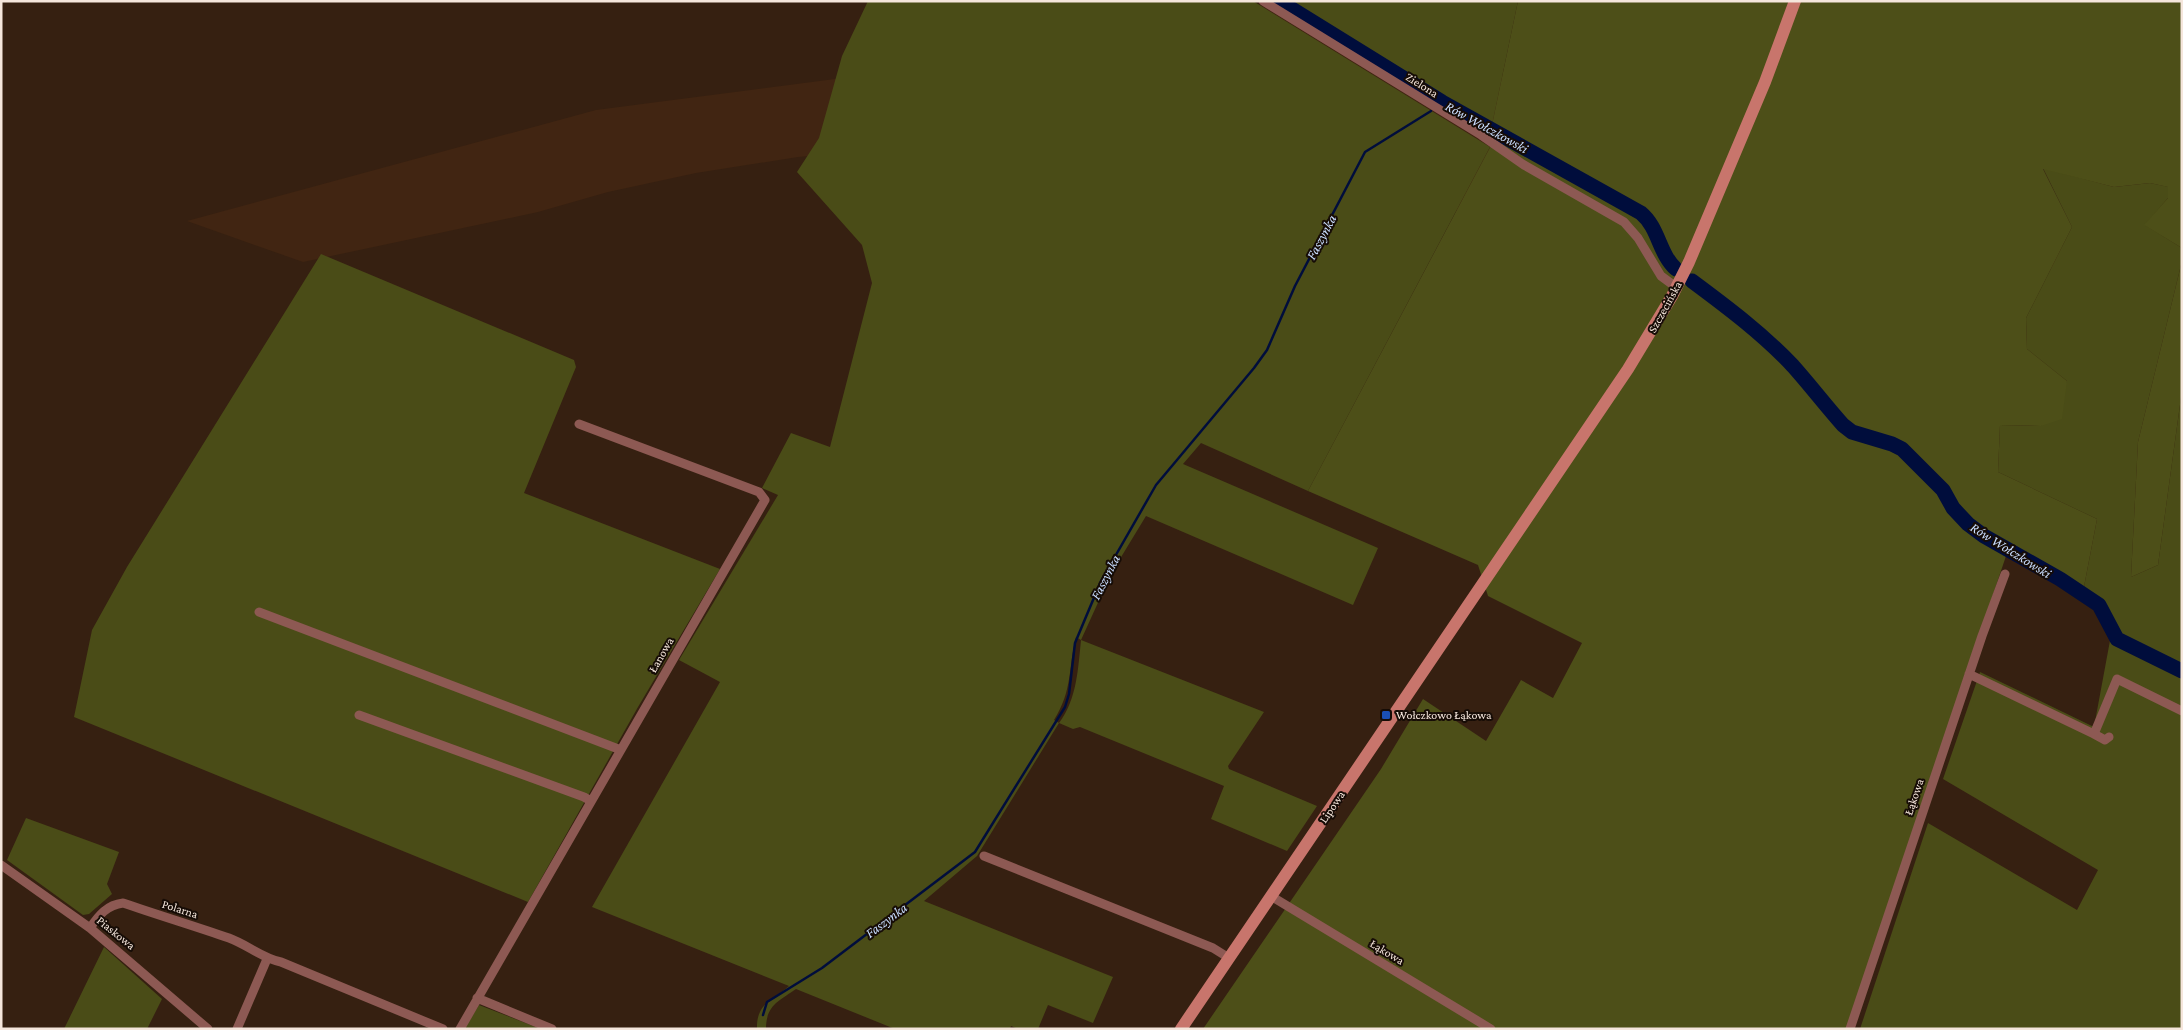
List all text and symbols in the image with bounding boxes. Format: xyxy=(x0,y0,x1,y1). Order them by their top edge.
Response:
street label: Zielona xyxy=(1403,70,1441,101)
water label: Rów Wołczkowski xyxy=(1443,98,1531,156)
water label: Faszynka xyxy=(1303,212,1340,262)
street label: Szczecińska xyxy=(1645,278,1685,335)
water label: Rów Wołczkowski xyxy=(1968,519,2055,581)
water label: Faszynka xyxy=(1087,551,1123,602)
street label: Łanowa xyxy=(645,635,677,675)
place label: Wołczkowo Łąkowa xyxy=(1396,708,1492,722)
marker: Wołczkowo Łąkowa xyxy=(1380,709,1392,721)
street label: Łąkowa xyxy=(1901,777,1927,817)
street label: Lipowa xyxy=(1316,788,1348,826)
street label: Polarna xyxy=(160,897,200,921)
water label: Faszynka xyxy=(862,899,910,941)
street label: Piaskowa xyxy=(94,913,138,953)
street label: Łąkowa xyxy=(1367,936,1407,968)

